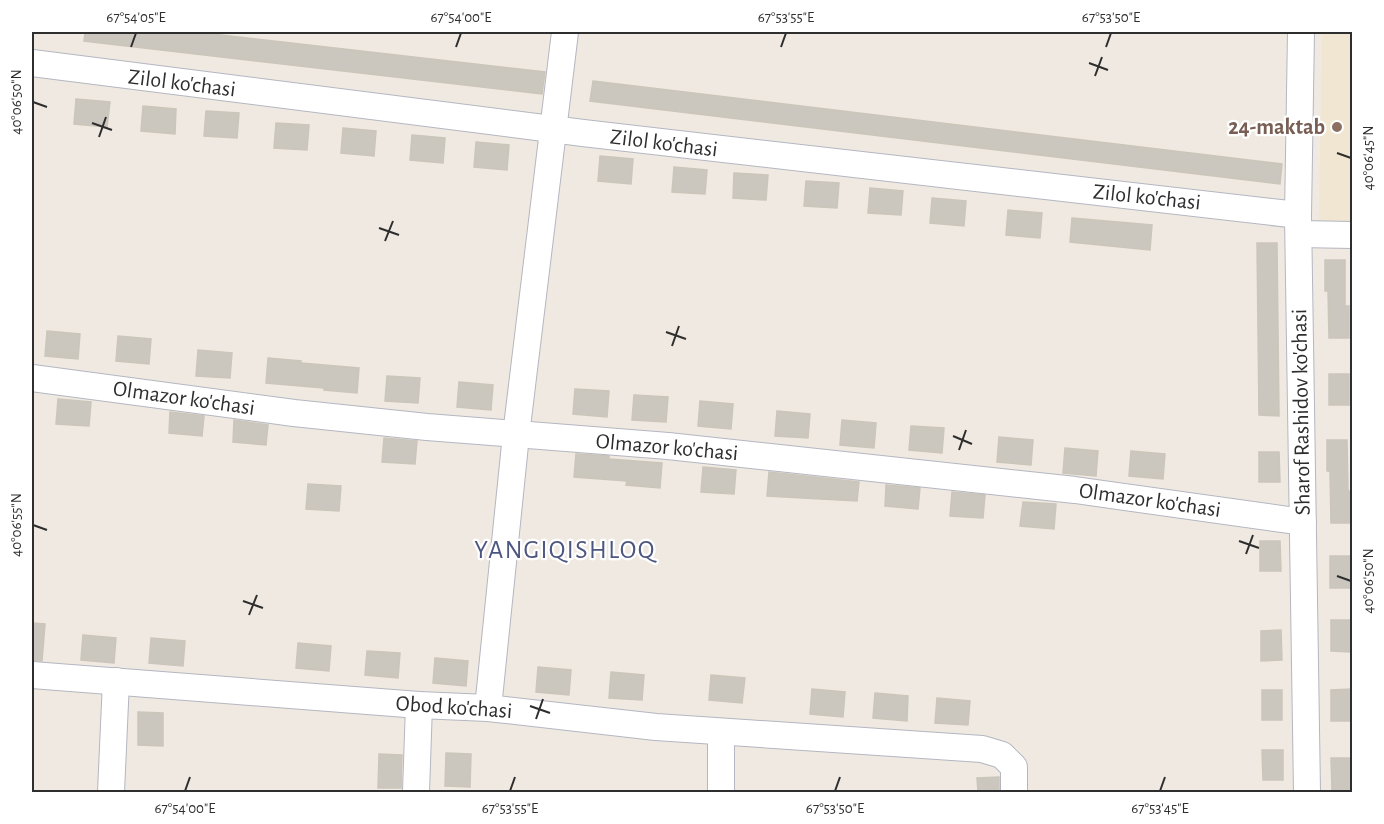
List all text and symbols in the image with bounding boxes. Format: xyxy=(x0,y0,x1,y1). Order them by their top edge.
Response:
text: 67°54'05"E xyxy=(106,10,166,25)
text: 67°54'00"E xyxy=(431,10,491,25)
text: 67°53'55"E xyxy=(758,10,814,25)
text: 67°53'50"E xyxy=(1082,10,1140,25)
street label: Zilol ko'chasi xyxy=(127,66,237,100)
text: 40°06'50"N xyxy=(9,69,24,135)
place label: 24-maktab xyxy=(1228,116,1325,138)
marker: 24-maktab xyxy=(1330,120,1344,134)
street label: Zilol ko'chasi xyxy=(609,126,719,160)
text: 40°06'45"N xyxy=(1361,126,1376,190)
street label: Zilol ko'chasi xyxy=(1092,180,1202,214)
street label: Sharof Rashidov ko'chasi xyxy=(1288,309,1314,515)
street label: Olmazor ko'chasi xyxy=(112,377,256,419)
street label: Olmazor ko'chasi xyxy=(595,430,739,464)
street label: Olmazor ko'chasi xyxy=(1078,479,1222,521)
text: 40°06'55"N xyxy=(9,493,24,557)
district label: YANGIQISHLOQ xyxy=(474,537,658,563)
text: 40°06'50"N xyxy=(1361,548,1376,614)
street label: Obod ko'chasi xyxy=(395,692,513,722)
text: 67°54'00"E xyxy=(155,801,215,816)
text: 67°53'55"E xyxy=(482,801,538,816)
text: 67°53'50"E xyxy=(806,801,864,816)
text: 67°53'45"E xyxy=(1131,801,1189,816)

